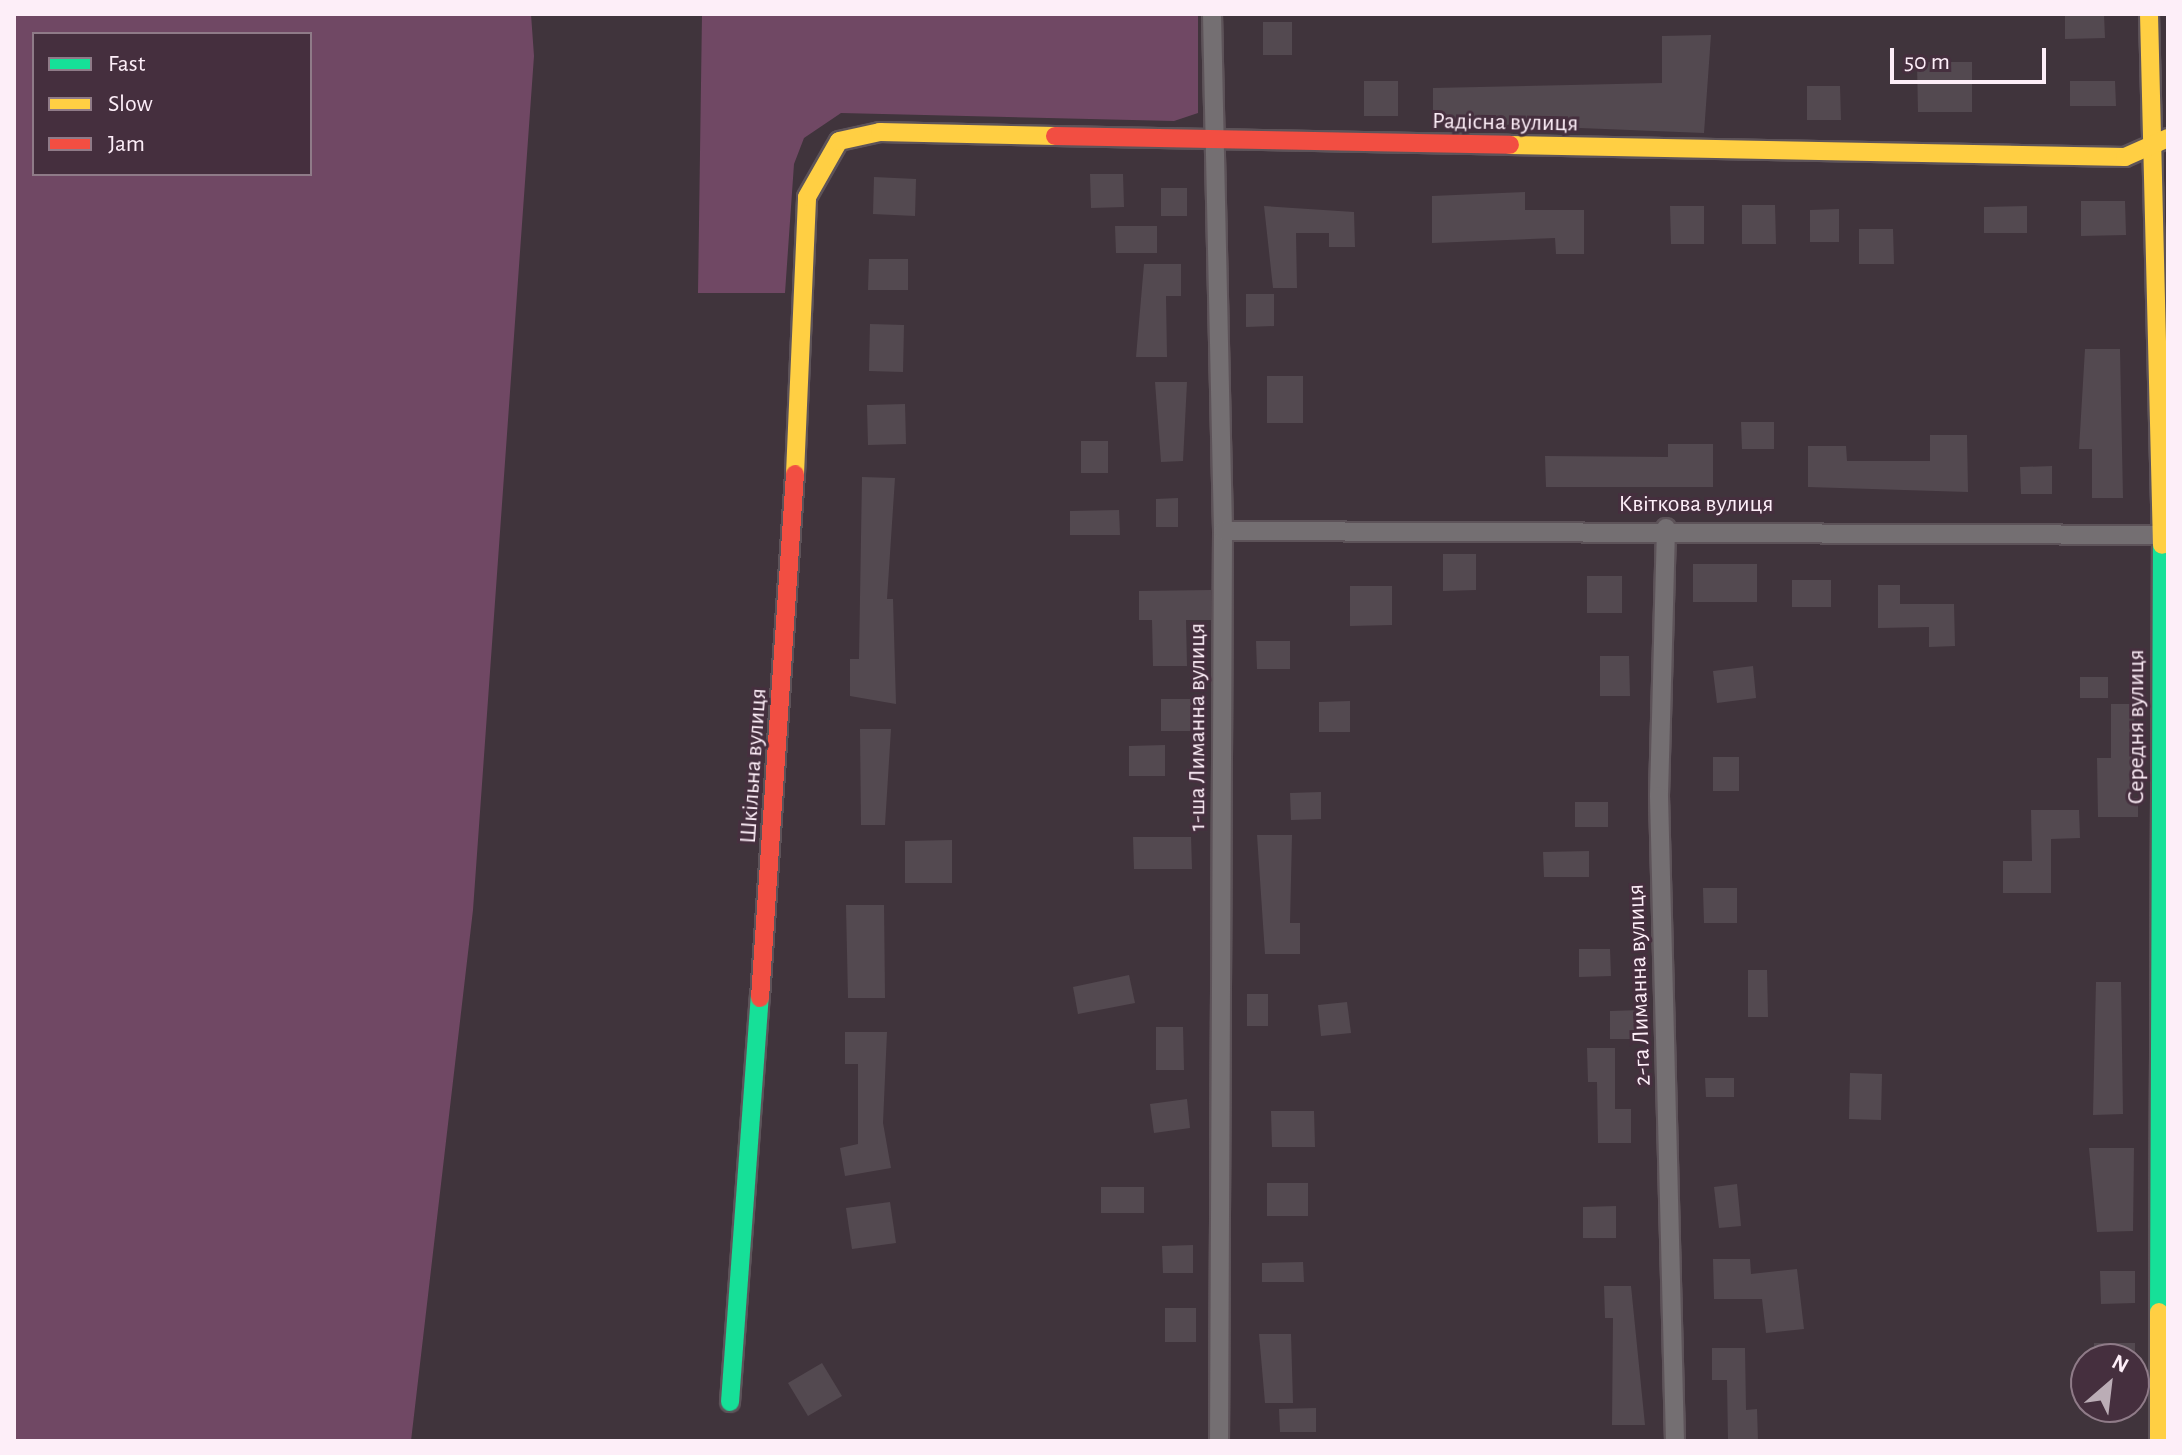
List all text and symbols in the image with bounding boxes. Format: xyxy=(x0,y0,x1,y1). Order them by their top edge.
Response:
legend xyxy=(32,32,312,176)
scale bar xyxy=(1894,32,2050,82)
text: 50 m xyxy=(1904,50,1950,74)
text: Fast xyxy=(108,52,145,76)
text: Slow xyxy=(108,92,153,116)
street label: Радісна вулиця xyxy=(1432,107,1578,139)
text: Jam xyxy=(108,132,145,156)
street label: Квіткова вулиця xyxy=(1618,491,1774,519)
street label: 1-ша Лиманна вулиця xyxy=(1184,623,1212,831)
street label: Середня вулиця xyxy=(2123,649,2151,805)
street label: Шкільна вулиця xyxy=(734,687,774,845)
street label: 2-га Лиманна вулиця xyxy=(1622,883,1658,1087)
north arrow xyxy=(2070,1343,2150,1423)
text: N xyxy=(2108,1350,2132,1377)

